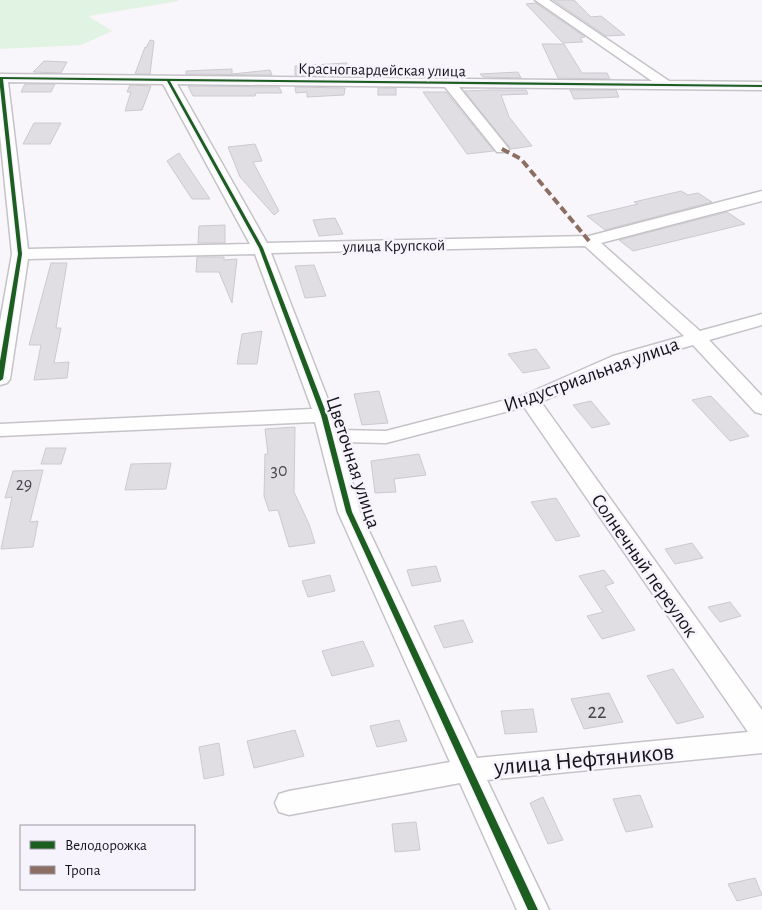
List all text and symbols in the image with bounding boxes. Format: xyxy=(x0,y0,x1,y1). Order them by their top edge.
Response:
street label: Красногвардейская улица xyxy=(298,61,466,80)
street label: улица Крупской xyxy=(342,237,445,256)
street label: Индустриальная улица xyxy=(501,334,682,416)
street label: Цветочная улица xyxy=(322,394,384,531)
house number: 30 xyxy=(271,462,287,480)
house number: 29 xyxy=(16,476,32,494)
street label: Солнечный переулок xyxy=(587,490,701,641)
house number: 22 xyxy=(587,701,607,722)
street label: улица Нефтяников xyxy=(492,740,675,780)
legend xyxy=(20,825,195,890)
text: Велодорожка xyxy=(65,838,147,853)
text: Тропа xyxy=(65,863,101,878)

